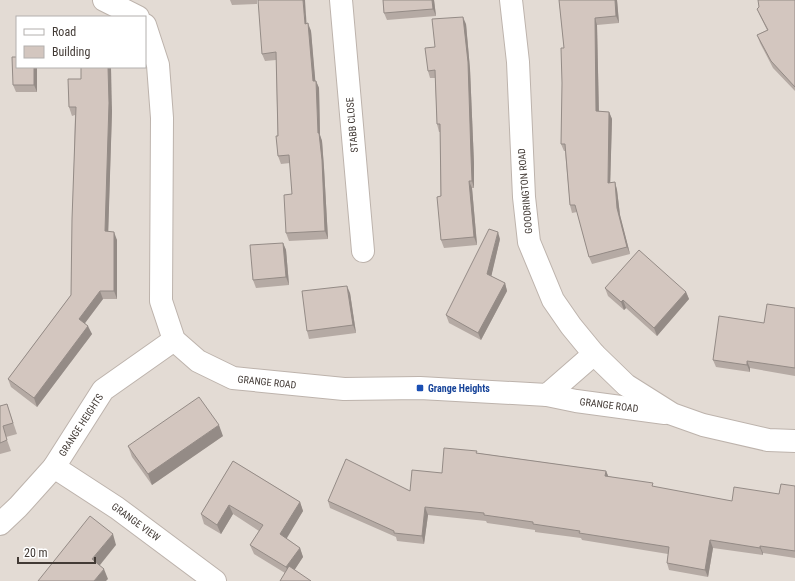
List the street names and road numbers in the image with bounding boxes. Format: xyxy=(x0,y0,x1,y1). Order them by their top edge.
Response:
street label: STABB CLOSE xyxy=(344,97,360,153)
street label: GOODRINGTON ROAD xyxy=(516,147,534,234)
street label: GRANGE ROAD xyxy=(237,373,297,391)
street label: GRANGE HEIGHTS xyxy=(57,392,105,458)
street label: GRANGE ROAD xyxy=(579,396,639,414)
street label: GRANGE VIEW xyxy=(110,501,163,543)

